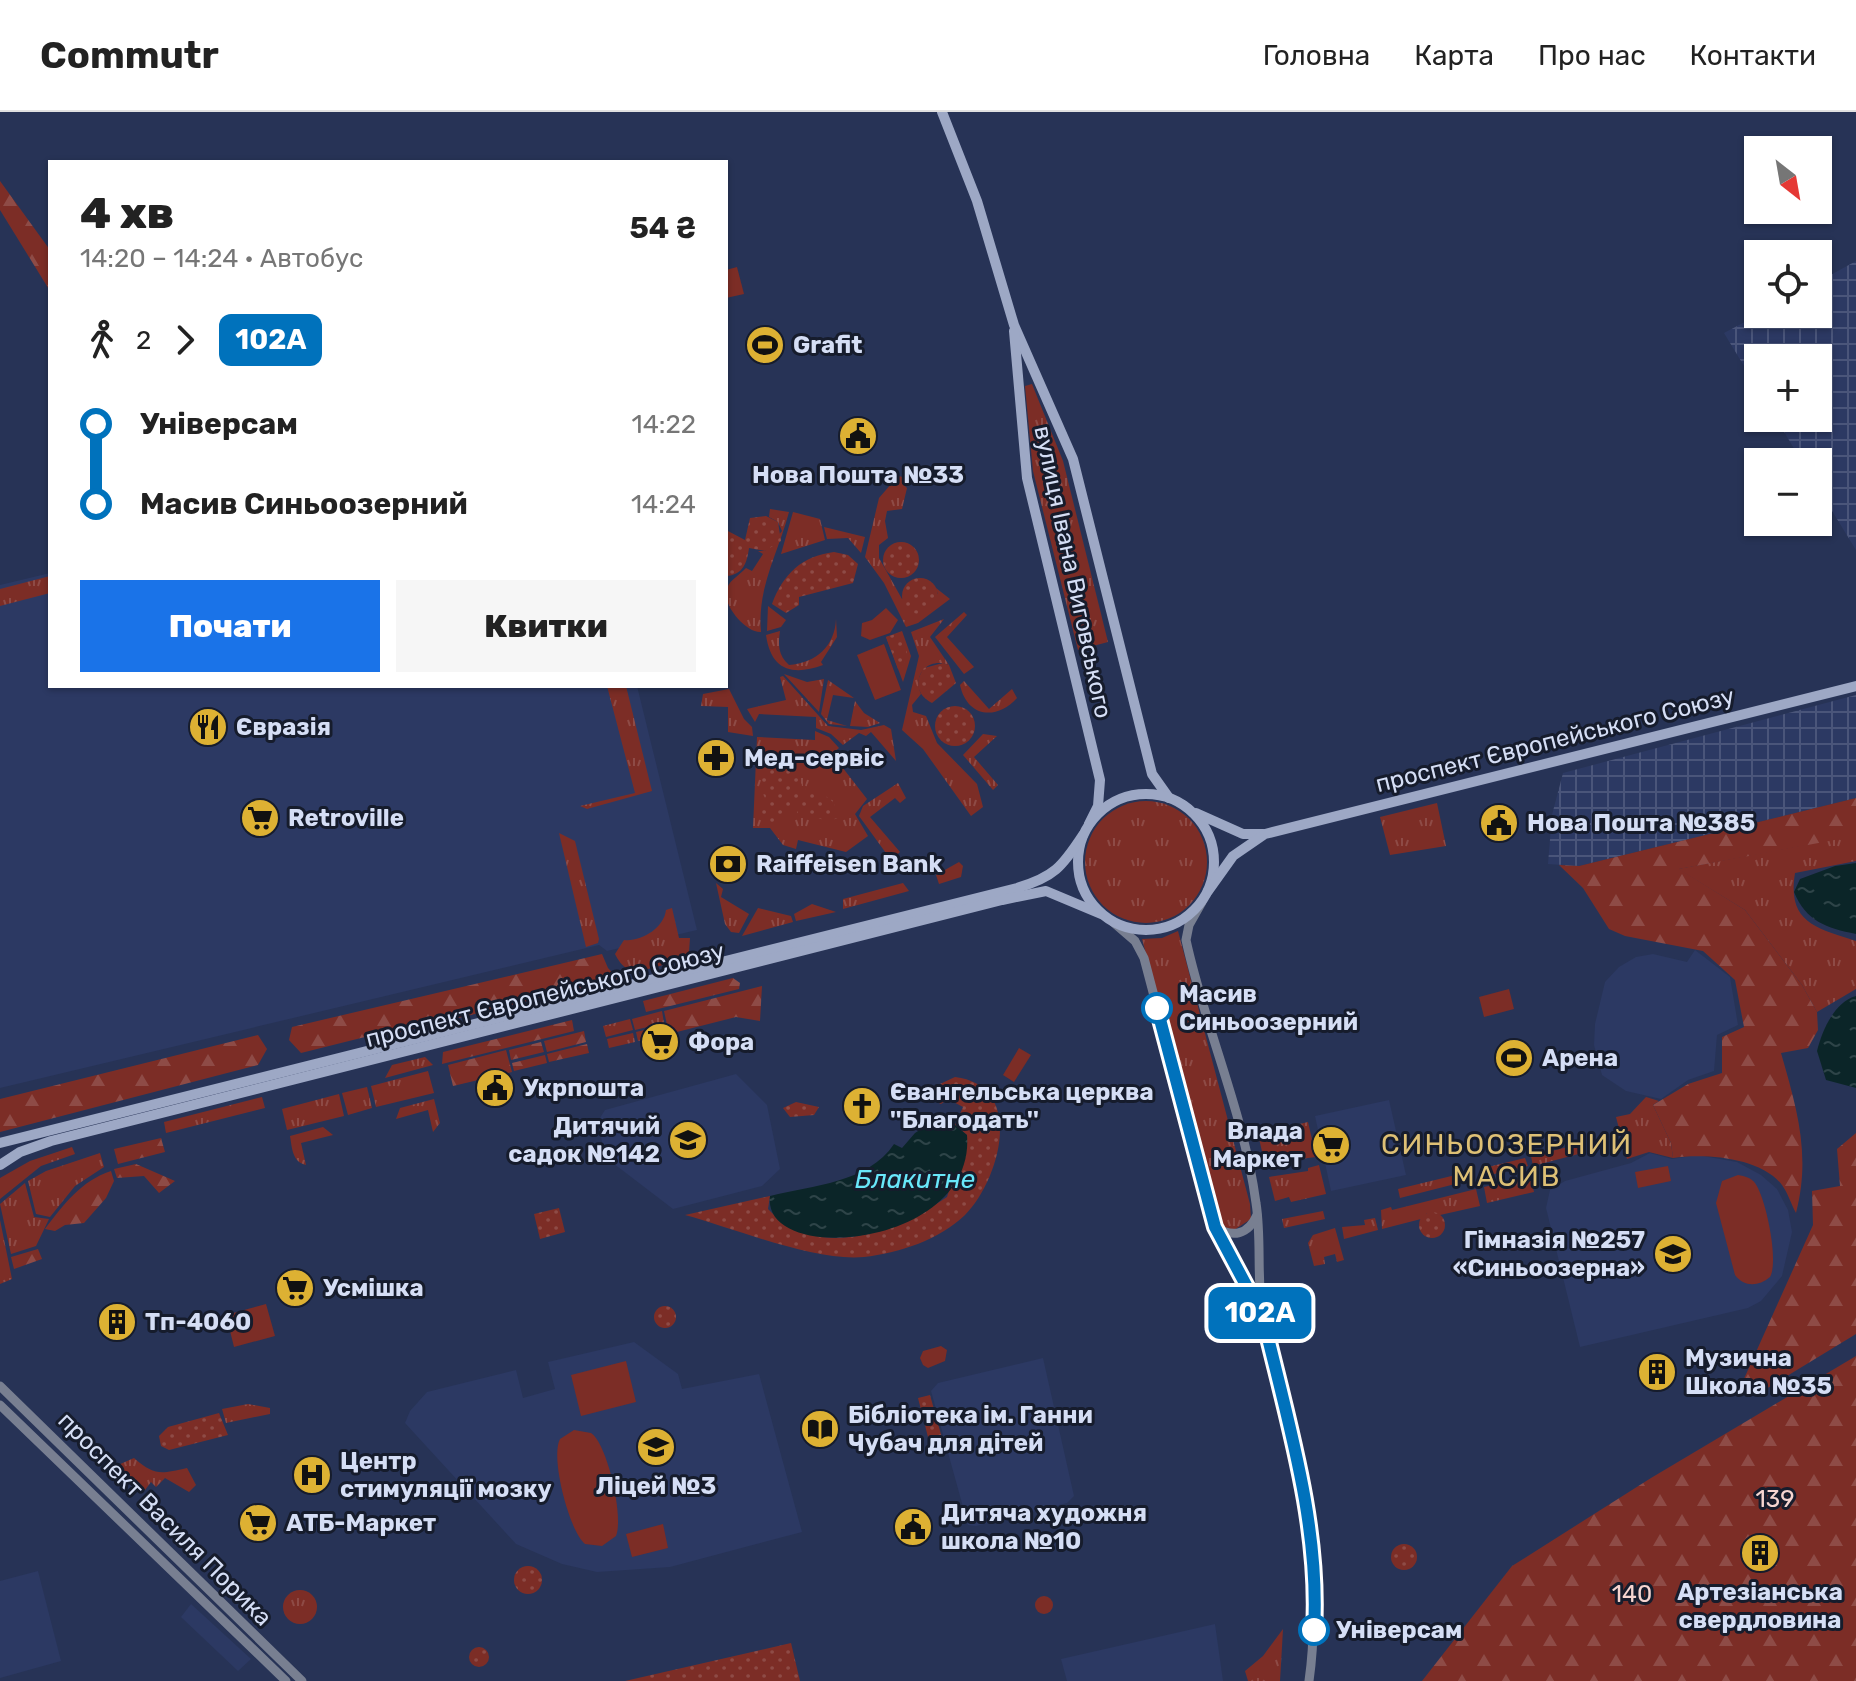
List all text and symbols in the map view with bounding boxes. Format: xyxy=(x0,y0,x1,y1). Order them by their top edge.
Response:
text: Commutr xyxy=(40,32,219,78)
text: Головна xyxy=(1263,39,1370,72)
text: Карта xyxy=(1414,39,1494,72)
text: Про нас xyxy=(1538,39,1646,72)
text: Контакти xyxy=(1690,39,1816,72)
north arrow xyxy=(1744,136,1832,224)
map controls xyxy=(1744,136,1832,536)
text: 4 хв xyxy=(80,187,174,239)
text: 54 ₴ xyxy=(629,210,696,246)
button: locate xyxy=(1744,240,1832,328)
text: 14:20 – 14:24 · Автобус xyxy=(80,243,363,274)
icon: walk xyxy=(80,318,124,362)
icon: forward xyxy=(163,318,207,362)
text: 102А xyxy=(235,323,306,356)
sports icon: Grafit xyxy=(744,324,786,366)
text: 2 xyxy=(136,325,151,356)
place label: Grafit xyxy=(793,331,862,359)
button: + xyxy=(1744,344,1832,432)
text: Універсам xyxy=(140,406,298,442)
text: 14:22 xyxy=(632,409,696,440)
public building icon: Нова Пошта №33 xyxy=(837,415,879,457)
street label: вулиця Івана Виговського xyxy=(1028,423,1118,721)
button: − xyxy=(1744,448,1832,536)
place label: Нова Пошта №33 xyxy=(752,461,964,489)
text: Масив Синьоозерний xyxy=(140,486,468,522)
text: 14:24 xyxy=(631,489,696,520)
button: Почати xyxy=(80,580,380,672)
button: Квитки xyxy=(396,580,696,672)
street label: проспект Європейського Союзу xyxy=(1373,682,1737,798)
restaurant icon: Євразія xyxy=(187,706,229,748)
place label: Євразія xyxy=(236,713,331,741)
pharmacy icon: Мед-сервіс xyxy=(695,737,737,779)
place label: Мед-сервіс xyxy=(744,744,884,772)
supermarket icon: Retroville xyxy=(239,797,281,839)
public building icon: Нова Пошта №385 xyxy=(1478,802,1520,844)
place label: Retroville xyxy=(288,804,404,832)
place label: Нова Пошта №385 xyxy=(1527,809,1755,837)
bank icon: Raiffeisen Bank xyxy=(707,843,749,885)
place label: Raiffeisen Bank xyxy=(756,850,943,878)
street label: проспект Європейського Союзу xyxy=(363,937,727,1053)
place label: Масив Синьоозерний xyxy=(1179,980,1358,1036)
marker: Масив Синьоозерний xyxy=(1142,993,1172,1023)
supermarket icon: Фора xyxy=(639,1021,681,1063)
place label: Фора xyxy=(688,1028,754,1056)
sports icon: Арена xyxy=(1493,1037,1535,1079)
place label: Арена xyxy=(1542,1044,1618,1072)
public building icon: Укрпошта xyxy=(474,1067,516,1109)
place label: Укрпошта xyxy=(523,1074,644,1102)
place label: Євангельська церква ''Благодать'' xyxy=(890,1078,1154,1134)
church icon: Євангельська церква ''Благодать'' xyxy=(841,1085,883,1127)
place label: Дитячий садок №142 xyxy=(508,1112,660,1168)
place label: Влада Маркет xyxy=(1212,1117,1303,1173)
school or university icon: Дитячий садок №142 xyxy=(667,1119,709,1161)
supermarket icon: Влада Маркет xyxy=(1310,1124,1352,1166)
district label: СИНЬООЗЕРНИЙ МАСИВ xyxy=(1381,1128,1633,1193)
water label: Блакитне xyxy=(855,1164,975,1195)
place label: Гімназія №257 «Синьоозерна» xyxy=(1453,1226,1645,1282)
school or university icon: Гімназія №257 «Синьоозерна» xyxy=(1652,1233,1694,1275)
supermarket icon: Усмішка xyxy=(274,1267,316,1309)
place label: Усмішка xyxy=(323,1274,424,1302)
line badge: 102А xyxy=(1204,1287,1316,1339)
text: 102А xyxy=(1224,1296,1296,1329)
building icon: Тп-4060 xyxy=(96,1301,138,1343)
place label: Тп-4060 xyxy=(145,1308,251,1336)
place label: Музична Школа №35 xyxy=(1685,1344,1832,1400)
building icon: Музична Школа №35 xyxy=(1636,1351,1678,1393)
place label: Бібліотека ім. Ганни Чубач для дітей xyxy=(848,1401,1093,1457)
street label: проспект Василя Порика xyxy=(53,1407,277,1631)
library icon: Бібліотека ім. Ганни Чубач для дітей xyxy=(799,1408,841,1450)
school or university icon: Ліцей №3 xyxy=(635,1426,677,1468)
place label: Центр стимуляції мозку xyxy=(340,1447,552,1503)
hospital icon: Центр стимуляції мозку xyxy=(291,1454,333,1496)
place label: Ліцей №3 xyxy=(596,1472,716,1500)
park label: 139 xyxy=(1756,1485,1794,1513)
place label: Дитяча художня школа №10 xyxy=(941,1499,1147,1555)
supermarket icon: АТБ-Маркет xyxy=(237,1502,279,1544)
public building icon: Дитяча художня школа №10 xyxy=(892,1506,934,1548)
place label: АТБ-Маркет xyxy=(286,1509,436,1537)
building icon: Артезіанська свердловина xyxy=(1739,1532,1781,1574)
place label: Артезіанська свердловина xyxy=(1677,1578,1843,1634)
park label: 140 xyxy=(1612,1580,1652,1608)
marker: Універсам xyxy=(1299,1615,1329,1645)
place label: Універсам xyxy=(1336,1616,1462,1644)

